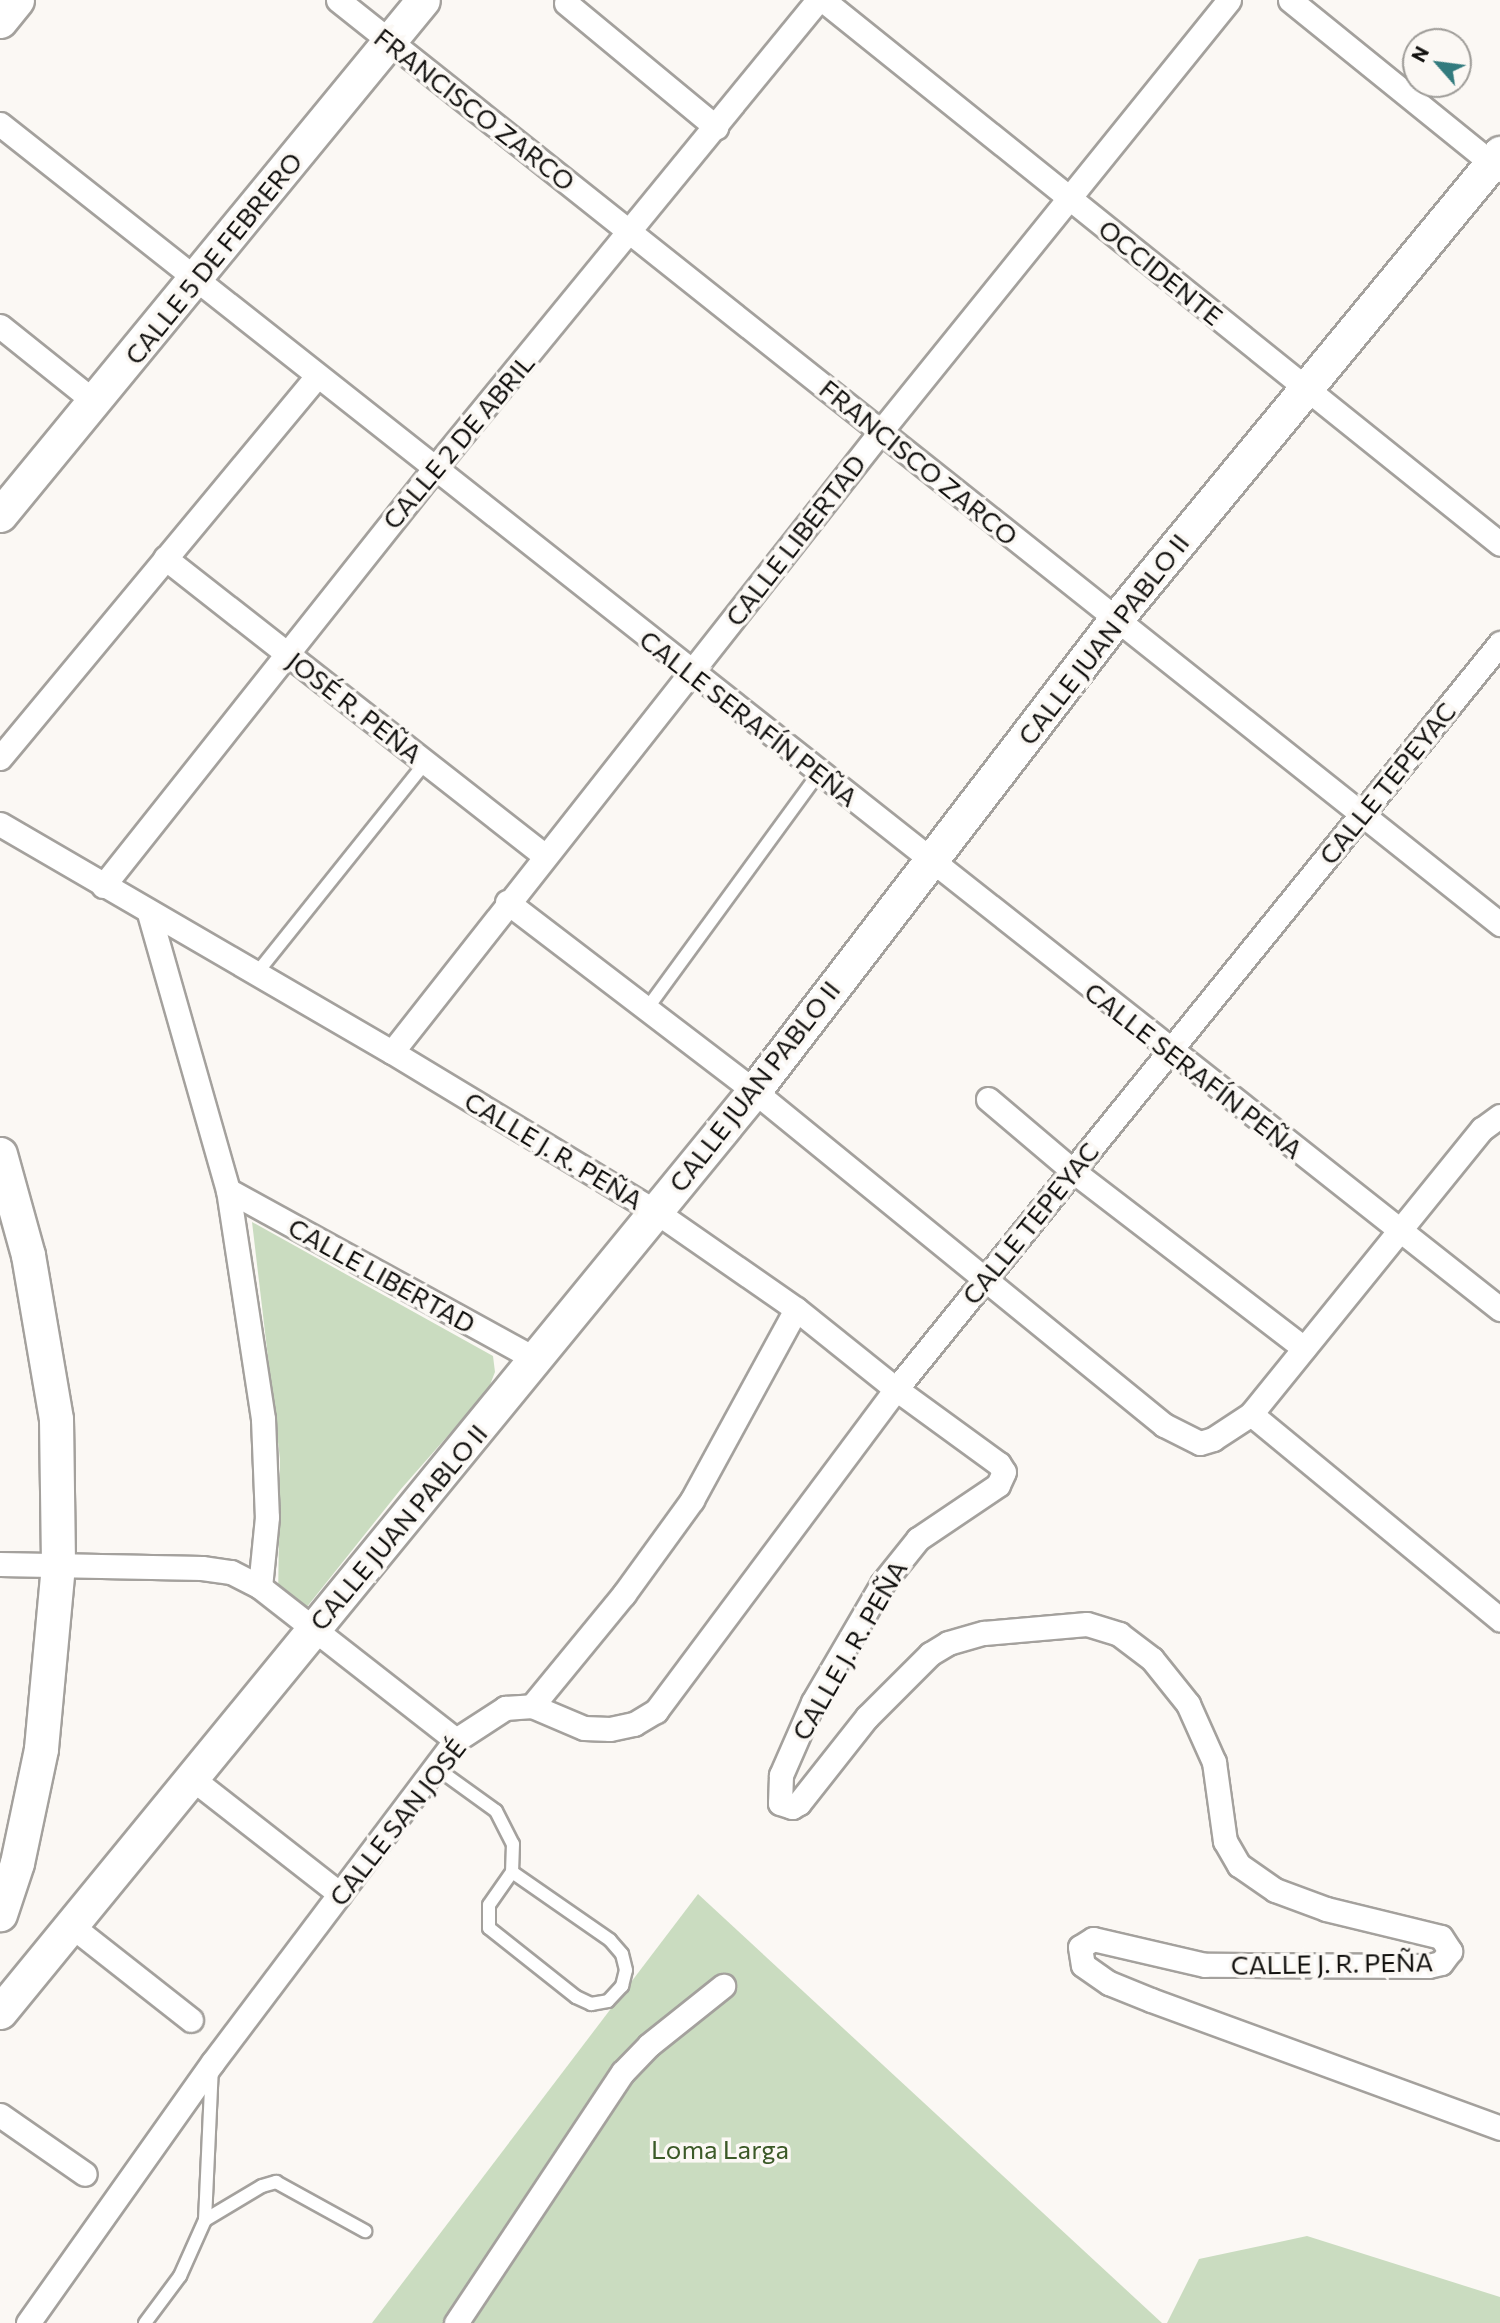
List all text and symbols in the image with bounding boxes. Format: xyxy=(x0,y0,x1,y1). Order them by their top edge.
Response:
street label: FRANCISCO ZARCO xyxy=(369,21,581,197)
north arrow xyxy=(1402,28,1472,98)
text: N xyxy=(1406,42,1433,66)
street label: CALLE 5 DE FEBRERO xyxy=(118,146,308,370)
street label: OCCIDENTE xyxy=(1093,213,1229,331)
street label: CALLE 2 DE ABRIL xyxy=(376,347,540,535)
street label: FRANCISCO ZARCO xyxy=(814,373,1024,551)
street label: CALLE LIBERTAD xyxy=(718,448,872,632)
street label: CALLE JUAN PABLO II xyxy=(1011,527,1195,751)
street label: CALLE SERAFÍN PEÑA xyxy=(634,623,864,813)
street label: JOSÉ R. PEÑA xyxy=(281,645,429,769)
street label: CALLE TEPEYAC xyxy=(1312,696,1462,870)
street label: CALLE JUAN PABLO II xyxy=(662,974,846,1198)
street label: CALLE SERAFÍN PEÑA xyxy=(1079,975,1309,1165)
street label: CALLE J. R. PEÑA xyxy=(459,1084,649,1216)
street label: CALLE TEPEYAC xyxy=(955,1136,1105,1310)
street label: CALLE LIBERTAD xyxy=(283,1211,481,1339)
street label: CALLE JUAN PABLO II xyxy=(303,1418,493,1636)
street label: CALLE J. R. PEÑA xyxy=(785,1555,913,1745)
street label: CALLE SAN JOSÉ xyxy=(322,1732,472,1912)
street label: CALLE J. R. PEÑA xyxy=(1231,1946,1433,1980)
park label: Loma Larga xyxy=(651,2133,789,2165)

